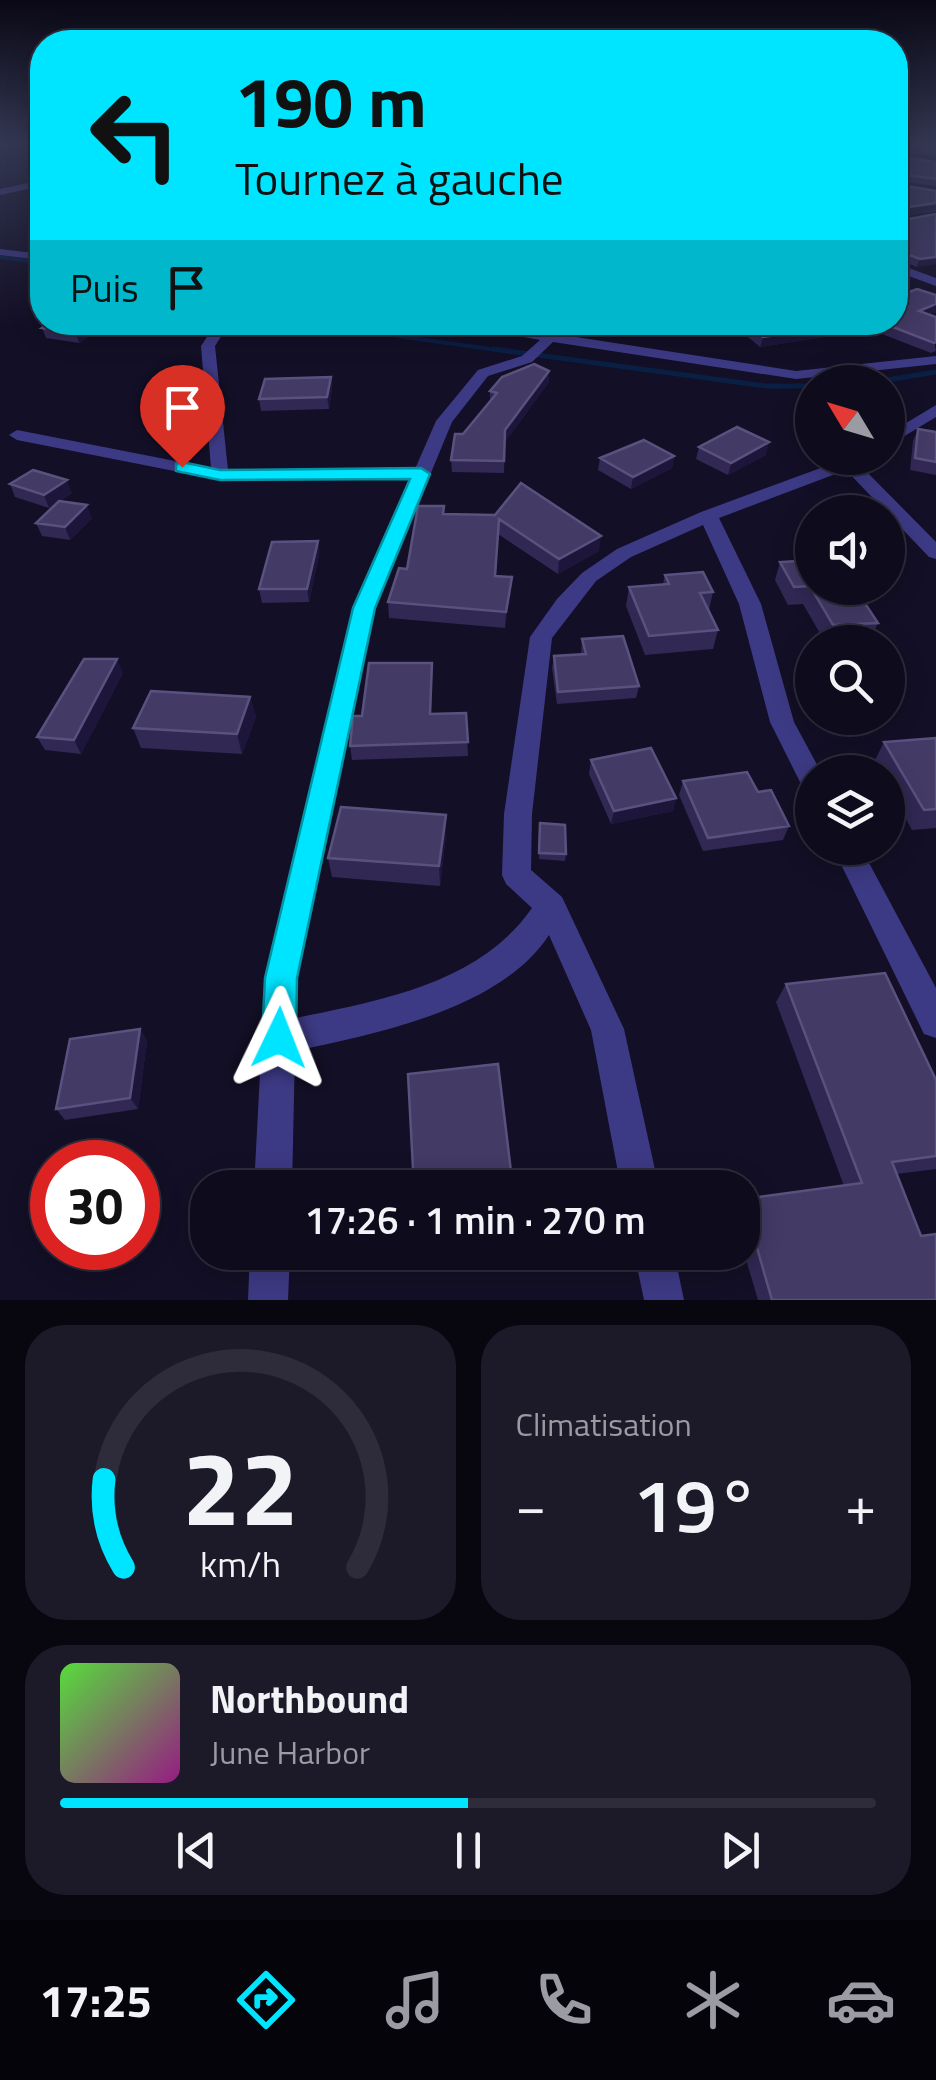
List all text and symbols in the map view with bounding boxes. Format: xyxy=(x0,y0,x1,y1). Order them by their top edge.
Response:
text: 190 m xyxy=(235,48,427,154)
icon: left xyxy=(70,70,200,200)
text: Tournez à gauche xyxy=(235,144,564,212)
text: Puis xyxy=(70,259,139,317)
icon: arrive xyxy=(159,260,214,315)
pin xyxy=(140,365,225,468)
north arrow xyxy=(795,365,905,475)
map controls xyxy=(795,365,905,865)
icon: arrive xyxy=(155,380,210,435)
button: sound xyxy=(795,495,905,605)
button: search xyxy=(795,625,905,735)
button: layers xyxy=(795,755,905,865)
position arrow xyxy=(227,986,331,1090)
speed limit sign: 30 xyxy=(30,1140,160,1270)
text: 17:26 · 1 min · 270 m xyxy=(304,1191,646,1249)
text: Climatisation xyxy=(516,1400,692,1448)
text: 22 xyxy=(182,1407,298,1565)
text: 19° xyxy=(633,1447,759,1561)
text: − xyxy=(516,1463,546,1546)
text: + xyxy=(845,1463,876,1546)
text: km/h xyxy=(200,1536,281,1591)
text: Northbound xyxy=(210,1670,409,1728)
text: June Harbor xyxy=(210,1728,370,1776)
icon: previous xyxy=(169,1823,224,1878)
icon: pause xyxy=(441,1823,496,1878)
icon: next xyxy=(713,1823,768,1878)
icon: directions xyxy=(231,1965,301,2035)
icon: music xyxy=(380,1965,450,2035)
icon: phone xyxy=(529,1965,599,2035)
icon: climate xyxy=(678,1965,748,2035)
icon: car xyxy=(826,1965,896,2035)
text: 17:25 xyxy=(39,1966,152,2034)

